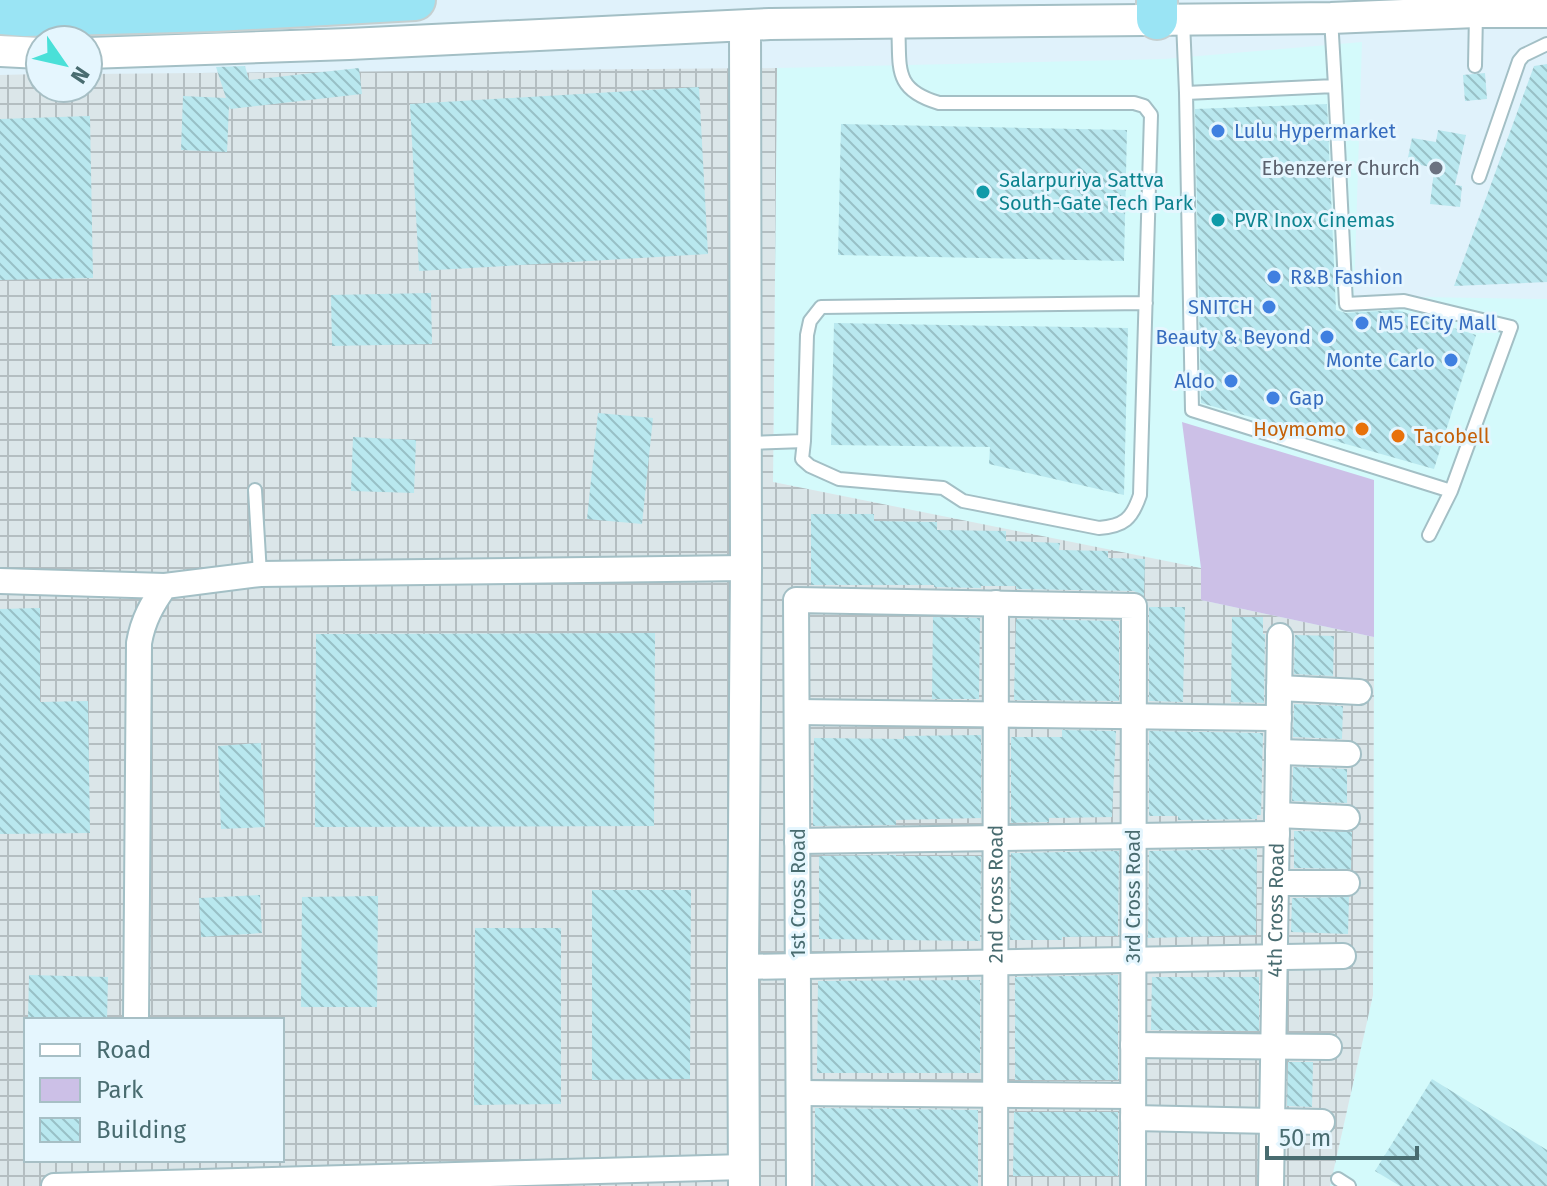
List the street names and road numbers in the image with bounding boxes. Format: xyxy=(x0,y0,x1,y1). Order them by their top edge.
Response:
street label: 2nd Cross Road xyxy=(983,825,1008,963)
street label: 1st Cross Road xyxy=(786,828,810,958)
street label: 3rd Cross Road xyxy=(1121,829,1145,963)
street label: 4th Cross Road xyxy=(1262,843,1289,978)

